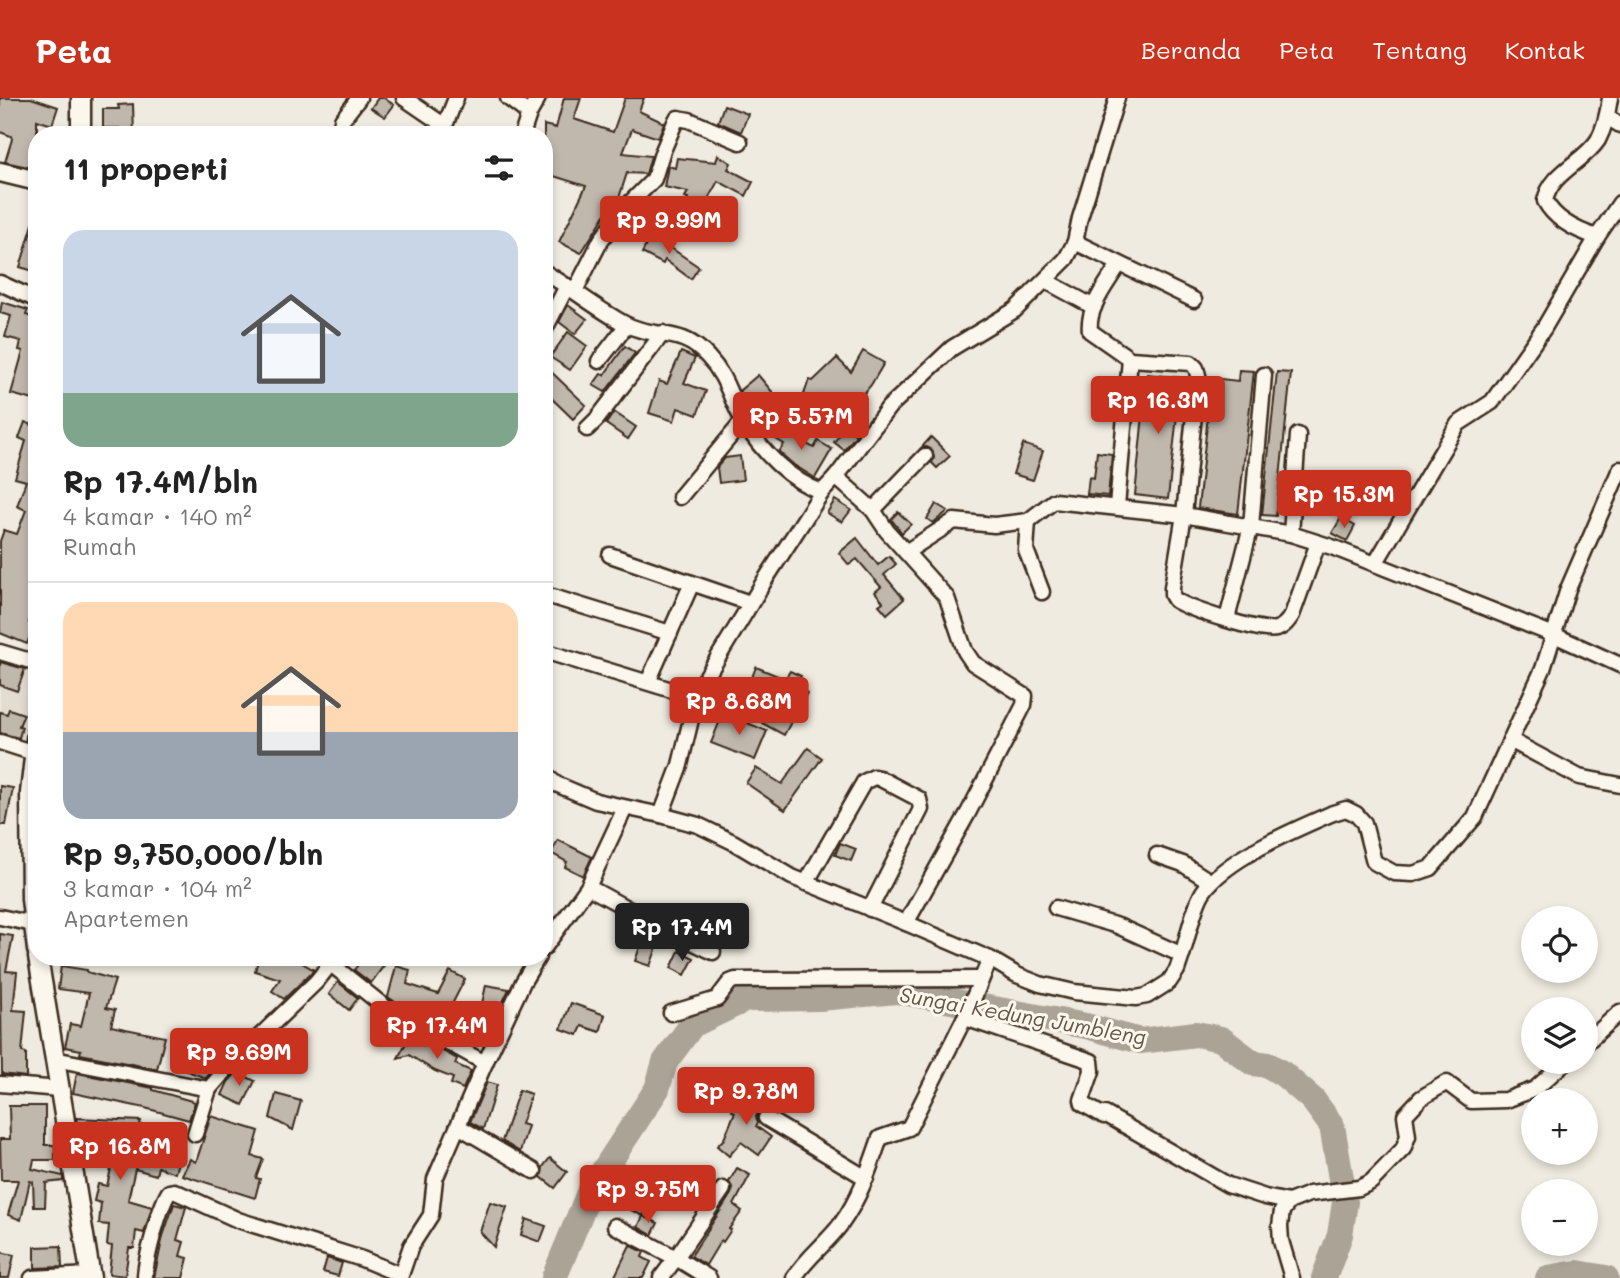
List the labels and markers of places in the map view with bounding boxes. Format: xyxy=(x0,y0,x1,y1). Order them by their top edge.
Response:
pin: Rp 9.99M xyxy=(597,197,741,256)
pin: Rp 16.3M xyxy=(1086,376,1230,436)
pin: Rp 5.57M xyxy=(729,392,873,452)
pin: Rp 15.3M xyxy=(1272,470,1416,530)
pin: Rp 8.68M xyxy=(667,678,811,737)
pin: Rp 17.4M xyxy=(610,904,754,963)
pin: Rp 17.4M xyxy=(365,1002,509,1061)
pin: Rp 9.69M xyxy=(167,1028,311,1088)
pin: Rp 9.78M xyxy=(674,1068,818,1127)
pin: Rp 16.8M xyxy=(48,1122,192,1182)
pin: Rp 9.75M xyxy=(576,1166,720,1225)

